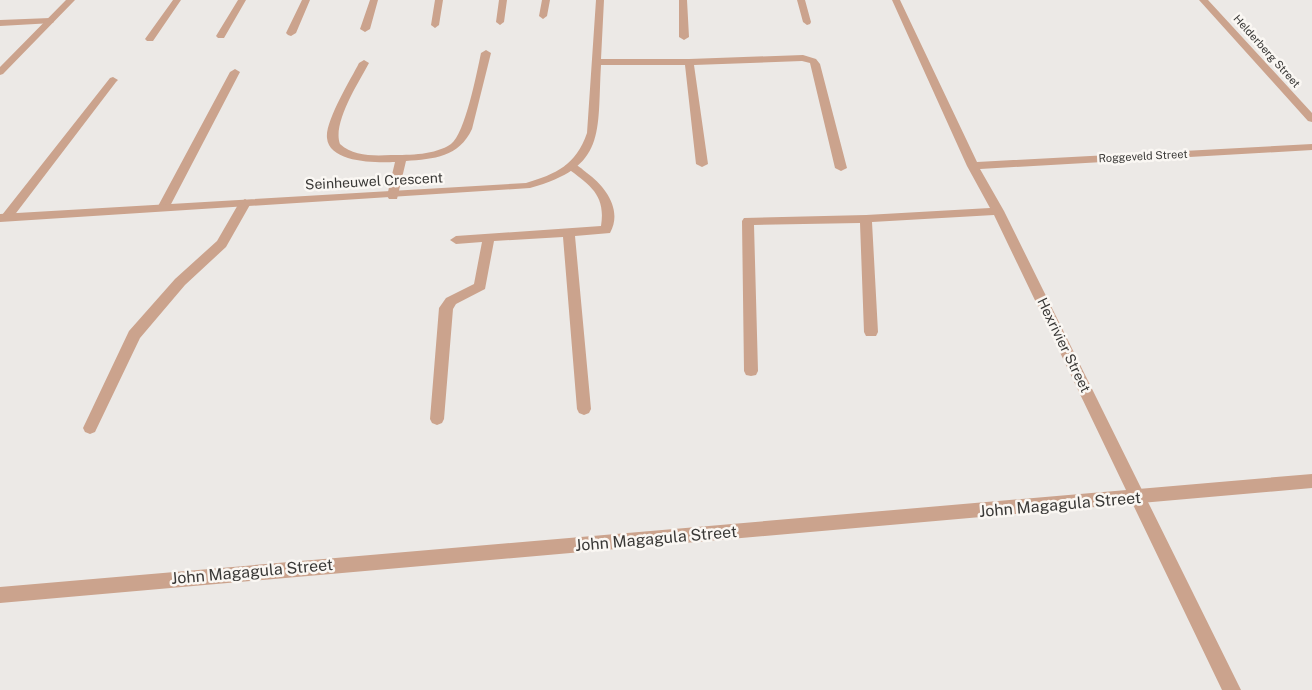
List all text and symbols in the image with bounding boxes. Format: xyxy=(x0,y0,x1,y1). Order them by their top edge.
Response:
street label: Helderberg Street xyxy=(1231,12,1303,90)
street label: Roggeveld Street xyxy=(1098,148,1188,164)
street label: Seinheuwel Crescent xyxy=(305,169,443,193)
street label: Hexrivier Street xyxy=(1034,295,1094,395)
street label: John Magagula Street xyxy=(978,488,1142,521)
street label: John Magagula Street xyxy=(574,522,738,555)
street label: John Magagula Street xyxy=(170,555,334,588)

